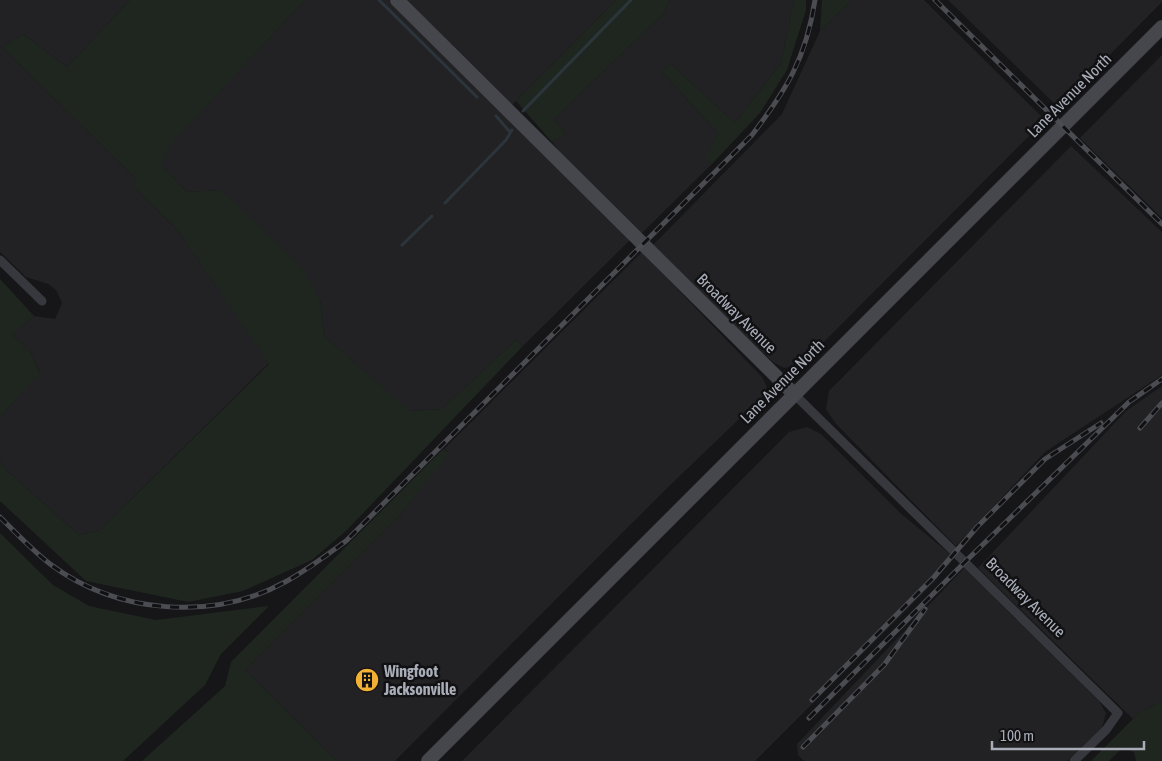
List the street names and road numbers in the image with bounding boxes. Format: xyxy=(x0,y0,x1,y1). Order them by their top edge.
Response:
street label: Lane Avenue North xyxy=(1023,49,1115,141)
street label: Broadway Avenue xyxy=(693,270,780,357)
street label: Lane Avenue North xyxy=(736,335,828,427)
street label: Broadway Avenue xyxy=(982,554,1069,641)

